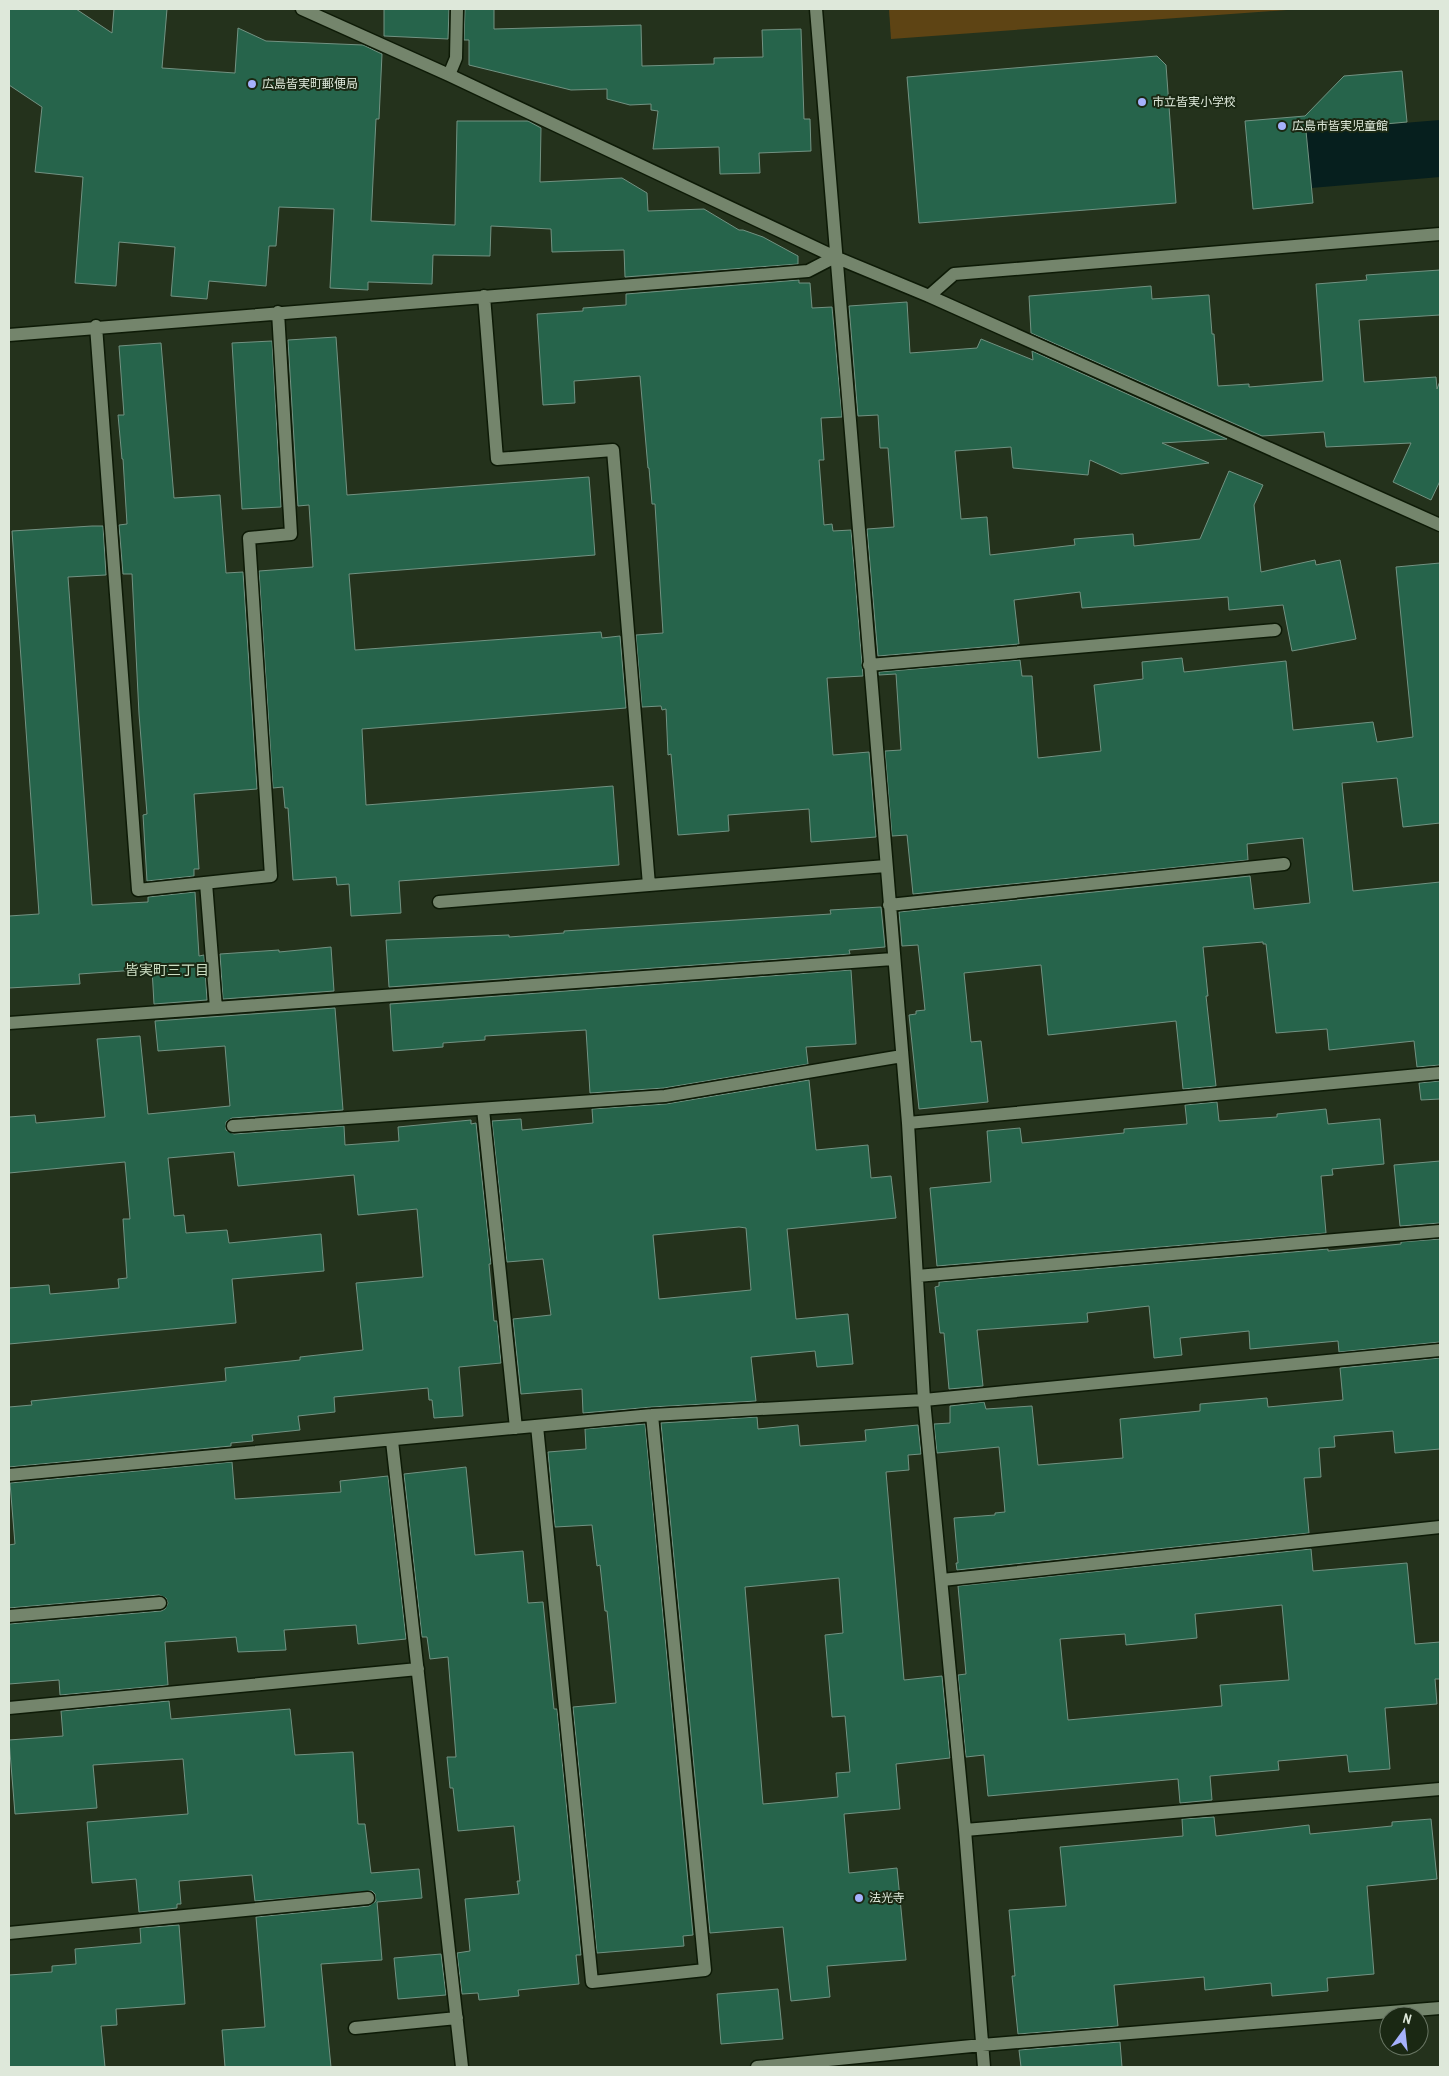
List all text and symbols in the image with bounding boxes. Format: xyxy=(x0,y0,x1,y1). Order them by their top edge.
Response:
place label: 広島皆実町郵便局 xyxy=(262,76,358,92)
marker: 広島皆実町郵便局 xyxy=(246,78,258,90)
place label: 市立皆実小学校 xyxy=(1152,94,1236,110)
marker: 市立皆実小学校 xyxy=(1136,96,1148,108)
place label: 広島市皆実児童館 xyxy=(1292,118,1388,134)
marker: 広島市皆実児童館 xyxy=(1276,120,1288,132)
district label: 皆実町三丁目 xyxy=(125,961,209,979)
place label: 法光寺 xyxy=(869,1890,905,1906)
marker: 法光寺 xyxy=(853,1892,865,1904)
north arrow xyxy=(1379,2006,1429,2056)
text: N xyxy=(1401,2009,1414,2028)

